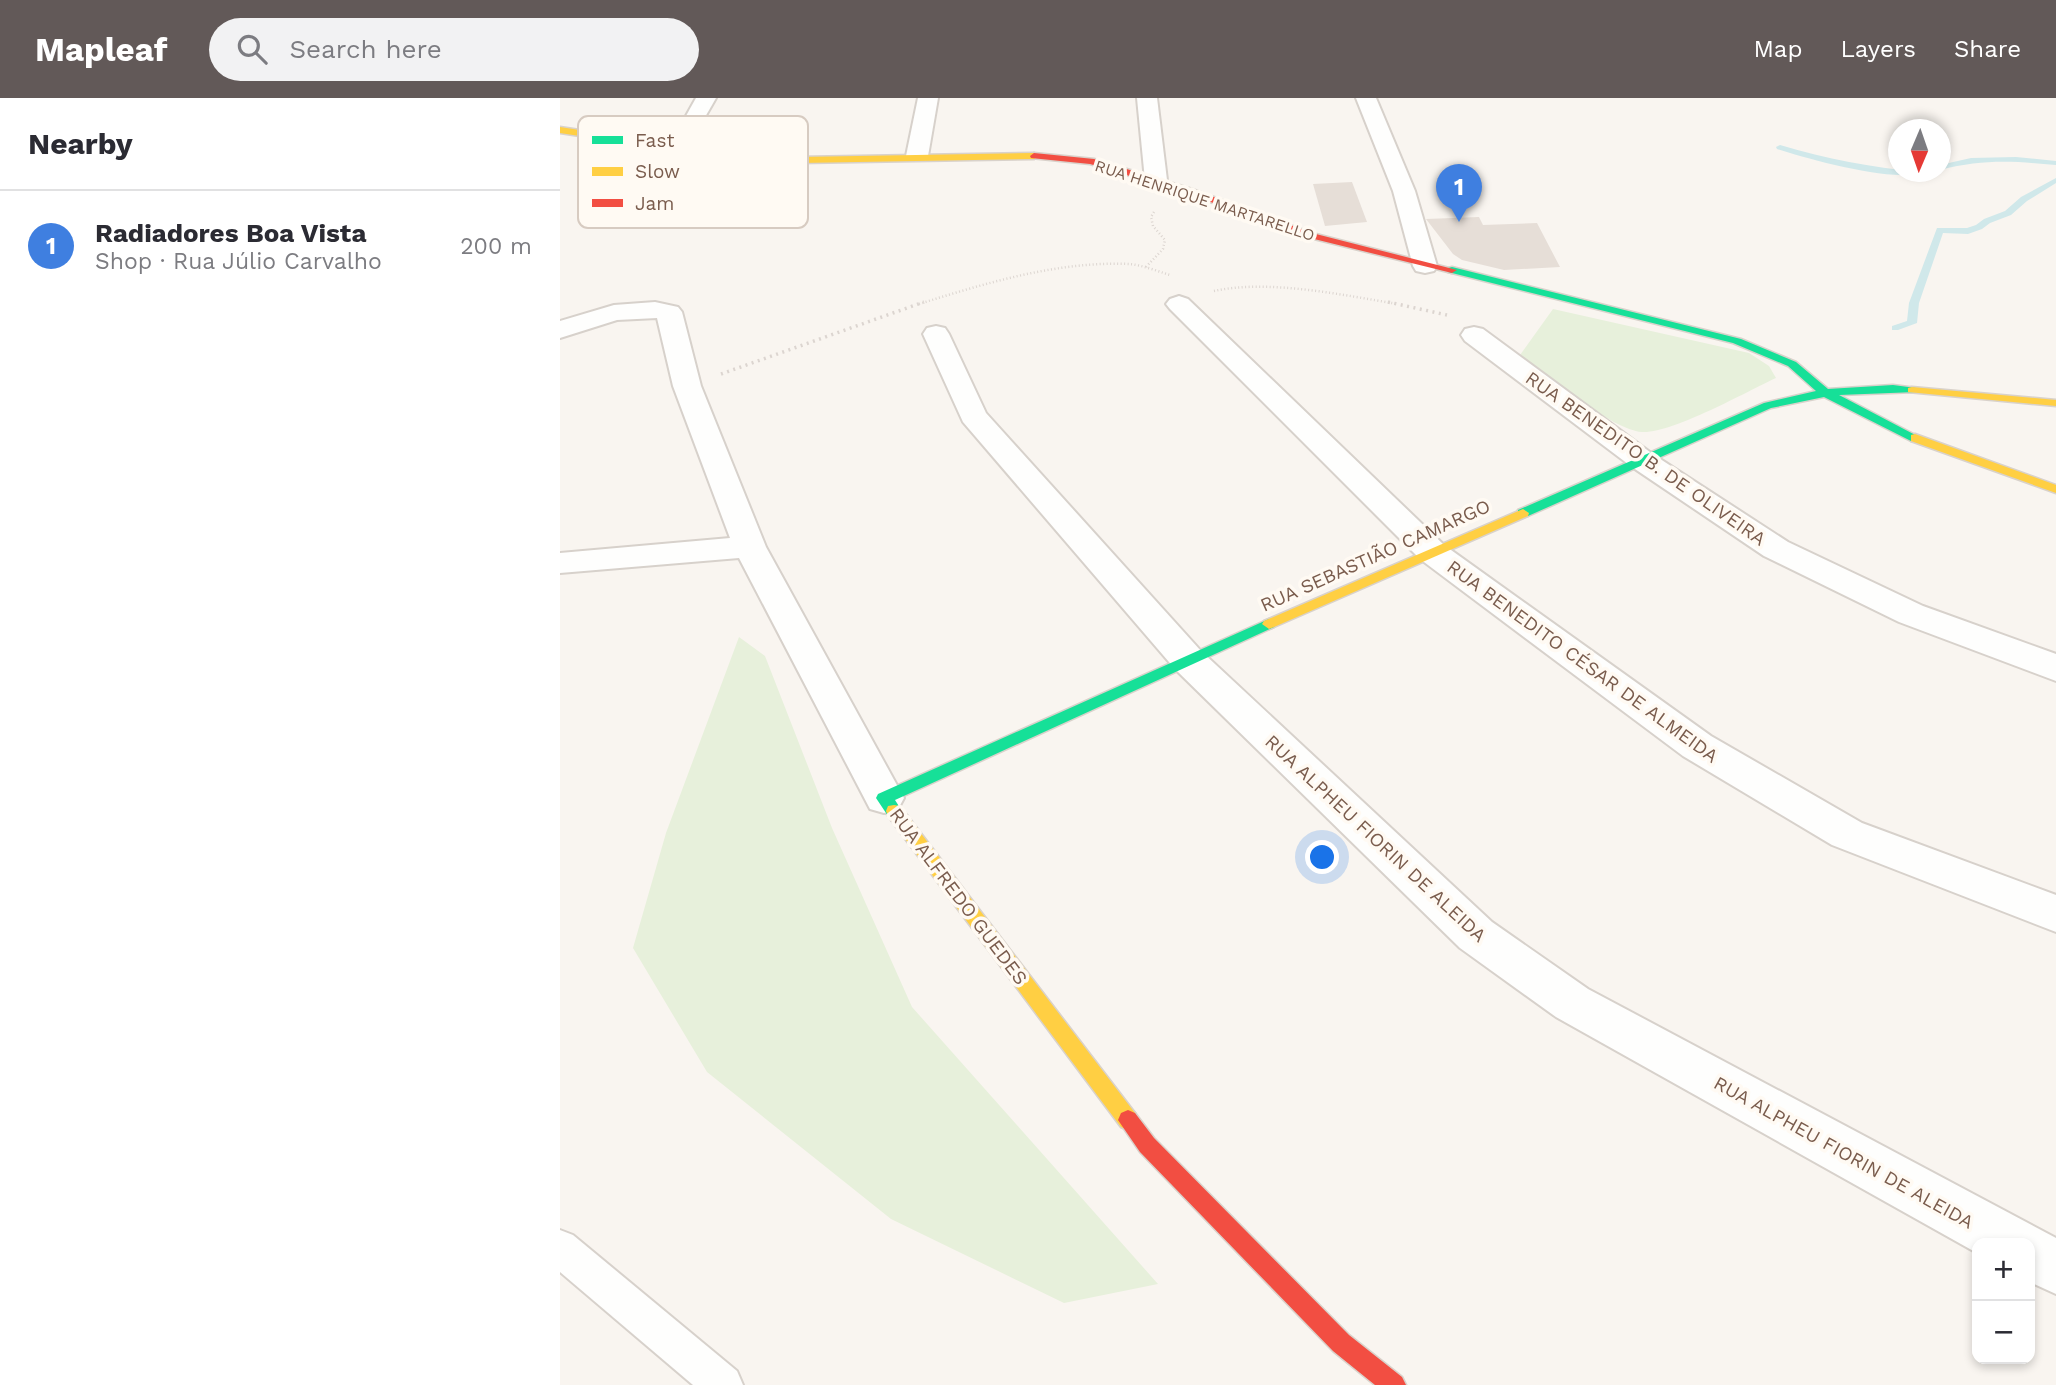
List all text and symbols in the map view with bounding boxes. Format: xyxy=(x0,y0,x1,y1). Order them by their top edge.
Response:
search box xyxy=(209,18,699,81)
text: Mapleaf xyxy=(35,30,167,69)
icon: search xyxy=(233,30,271,68)
text: Search here xyxy=(289,34,442,64)
text: Map xyxy=(1754,35,1802,63)
text: Layers xyxy=(1840,35,1916,63)
text: Share xyxy=(1954,35,2021,63)
legend xyxy=(578,116,808,228)
north arrow xyxy=(1888,119,1951,182)
text: Nearby xyxy=(28,126,133,161)
text: Fast xyxy=(635,129,674,152)
street label: RUA HENRIQUE MARTARELLO xyxy=(1093,156,1317,245)
text: Slow xyxy=(635,160,680,183)
pin: 1 xyxy=(1436,164,1482,222)
text: Jam xyxy=(635,192,674,215)
text: Radiadores Boa Vista xyxy=(95,218,367,248)
text: 1 xyxy=(46,233,56,260)
text: 200 m xyxy=(460,233,532,260)
text: Shop · Rua Júlio Carvalho xyxy=(95,248,382,275)
street label: RUA BENEDITO B. DE OLIVEIRA xyxy=(1521,366,1771,551)
street label: RUA SEBASTIÃO CAMARGO xyxy=(1257,494,1494,617)
street label: RUA BENEDITO CÉSAR DE ALMEIDA xyxy=(1443,555,1723,768)
street label: RUA ALPHEU FIORIN DE ALEIDA xyxy=(1260,730,1491,947)
street label: RUA ALFREDO GUEDES xyxy=(885,803,1033,989)
your location xyxy=(1305,840,1339,874)
street label: RUA ALPHEU FIORIN DE ALEIDA xyxy=(1710,1071,1978,1234)
map controls xyxy=(1972,1238,2035,1364)
button: + xyxy=(1972,1238,2035,1301)
button: − xyxy=(1972,1301,2035,1364)

